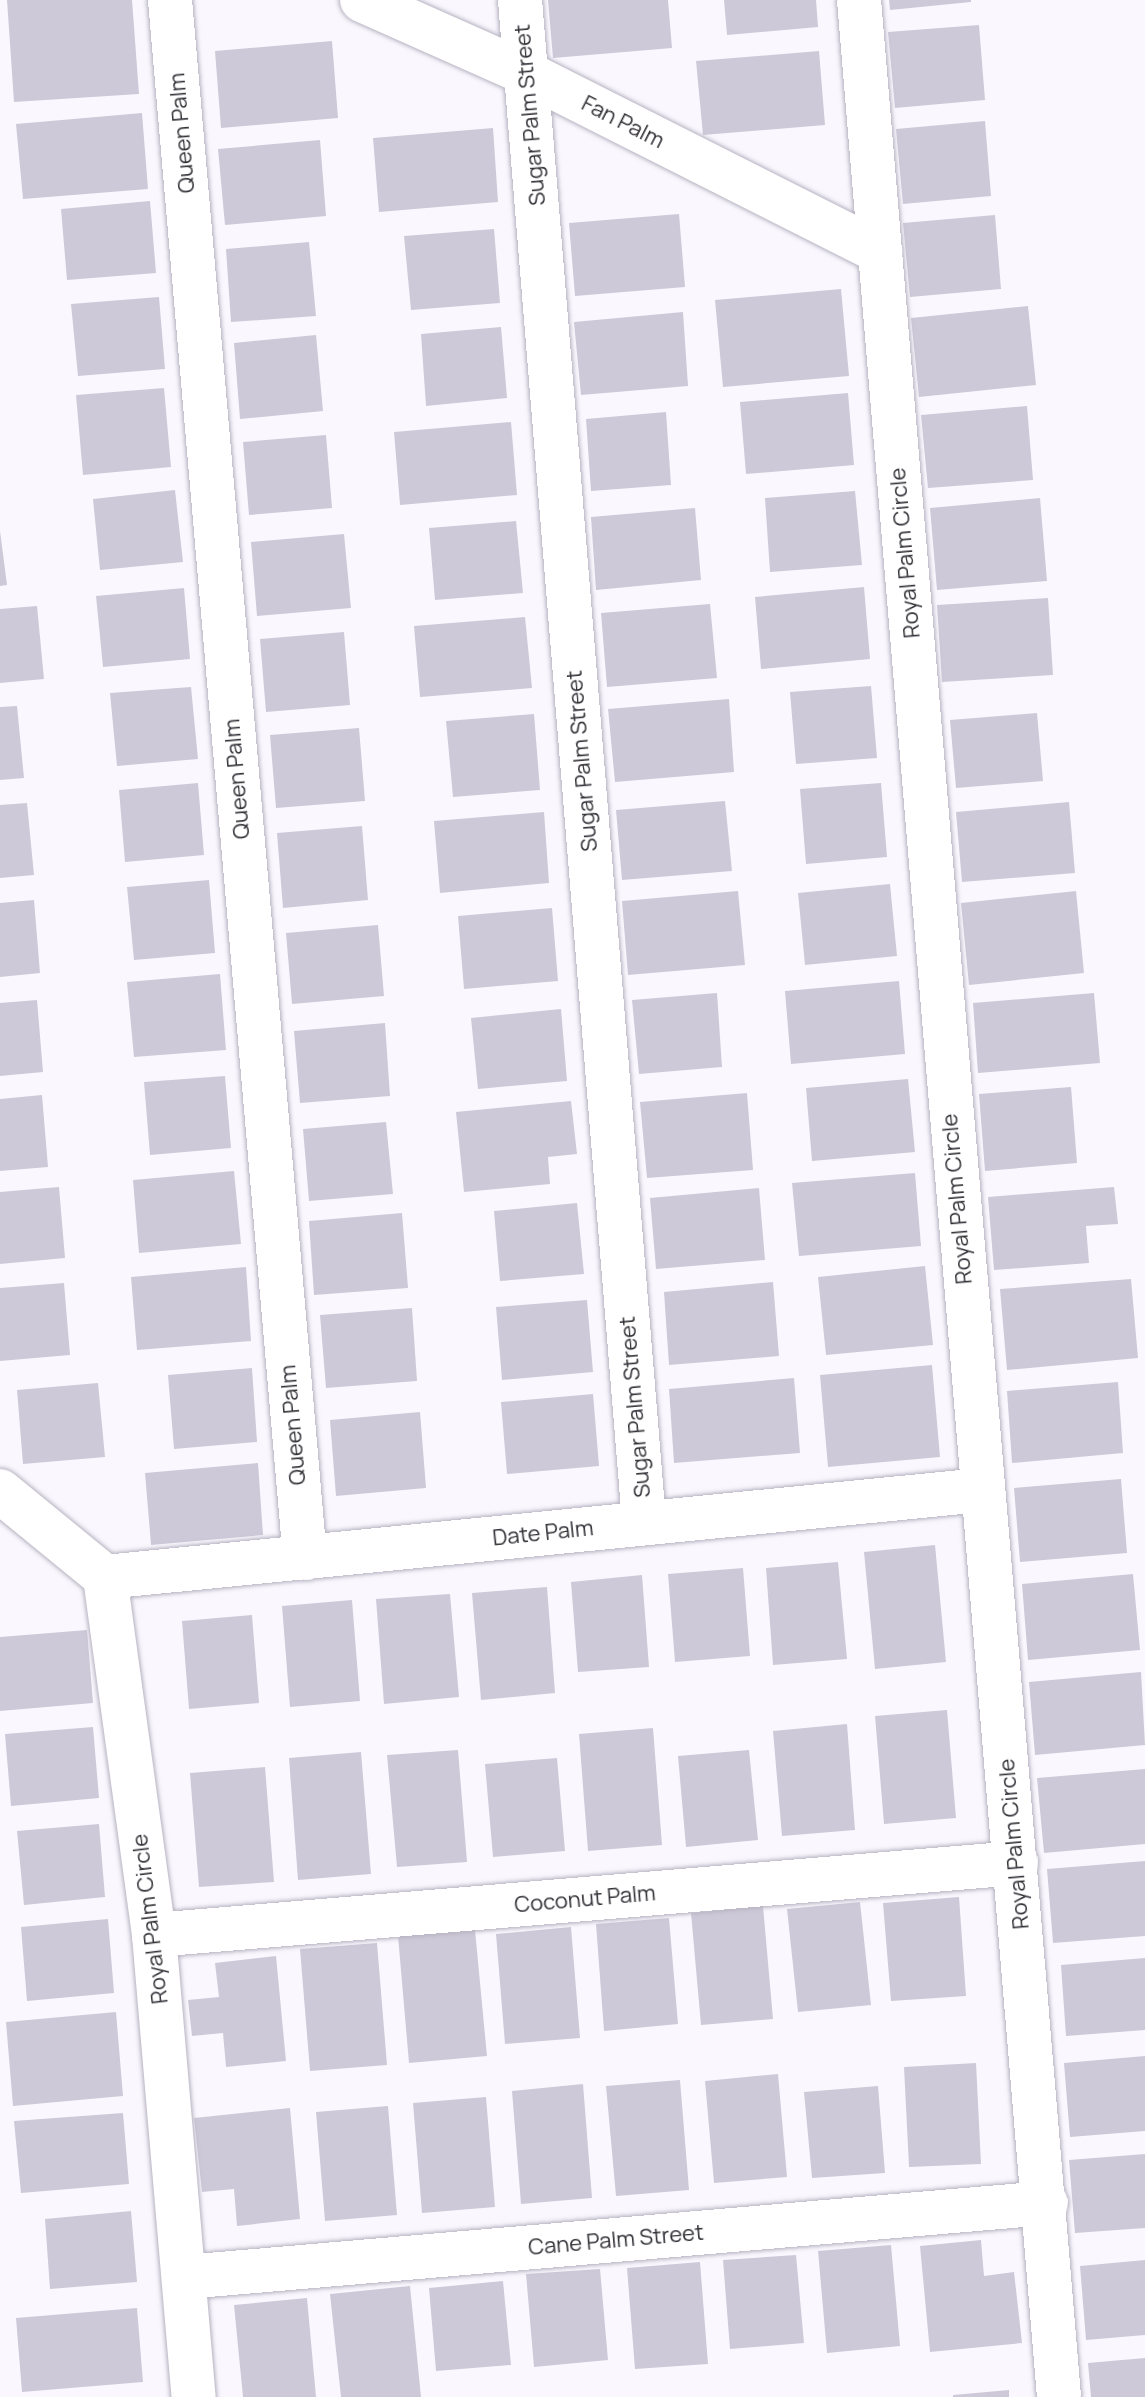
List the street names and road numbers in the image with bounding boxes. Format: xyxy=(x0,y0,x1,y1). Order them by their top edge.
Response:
street label: Sugar Palm Street xyxy=(509,23,551,207)
street label: Queen Palm xyxy=(164,72,200,194)
street label: Fan Palm xyxy=(577,90,669,154)
street label: Royal Palm Circle xyxy=(884,467,926,639)
street label: Sugar Palm Street xyxy=(561,669,603,853)
street label: Queen Palm xyxy=(219,718,255,840)
street label: Royal Palm Circle xyxy=(936,1113,978,1285)
street label: Sugar Palm Street xyxy=(614,1315,656,1499)
street label: Queen Palm xyxy=(275,1364,311,1486)
street label: Date Palm xyxy=(491,1515,595,1551)
street label: Royal Palm Circle xyxy=(993,1758,1035,1930)
street label: Royal Palm Circle xyxy=(126,1833,174,2005)
street label: Coconut Palm xyxy=(513,1880,657,1918)
street label: Cane Palm Street xyxy=(527,2219,705,2261)

